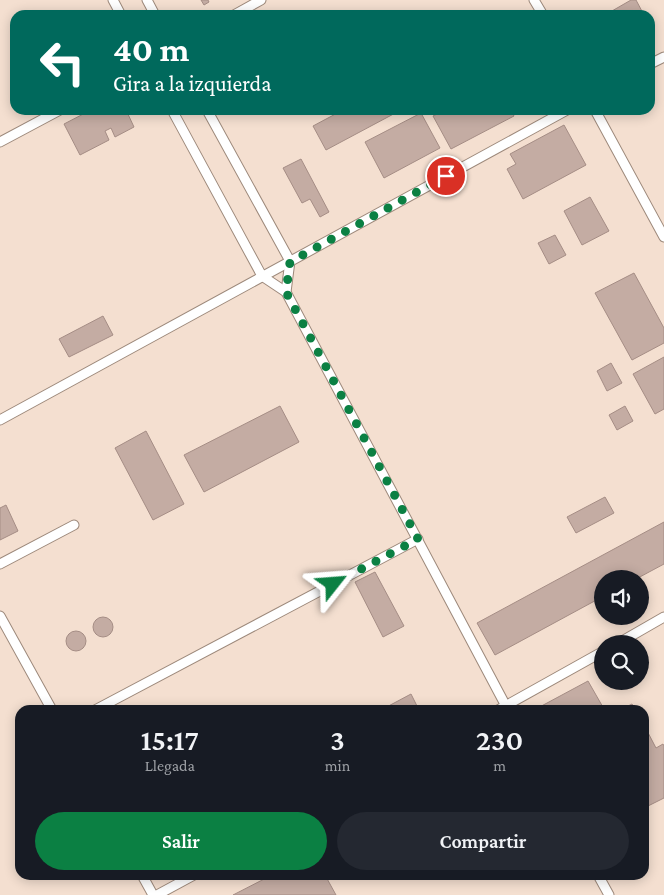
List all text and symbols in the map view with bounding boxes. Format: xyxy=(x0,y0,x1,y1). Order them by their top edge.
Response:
icon: left xyxy=(30,30,95,95)
text: 40 m xyxy=(113,30,190,69)
text: Gira a la izquierda xyxy=(113,71,271,96)
pin xyxy=(425,155,467,197)
icon: arrive xyxy=(432,162,460,190)
position arrow xyxy=(306,557,358,609)
map controls xyxy=(594,570,649,690)
button: sound xyxy=(594,570,649,625)
button: search xyxy=(594,635,649,690)
text: 15:17 xyxy=(141,723,199,756)
text: 3 xyxy=(330,723,345,756)
text: 230 xyxy=(476,723,523,756)
text: Llegada xyxy=(145,757,195,774)
text: min xyxy=(325,757,350,774)
text: m xyxy=(493,757,506,774)
button: Salir xyxy=(35,812,327,870)
button: Compartir xyxy=(337,812,629,870)

